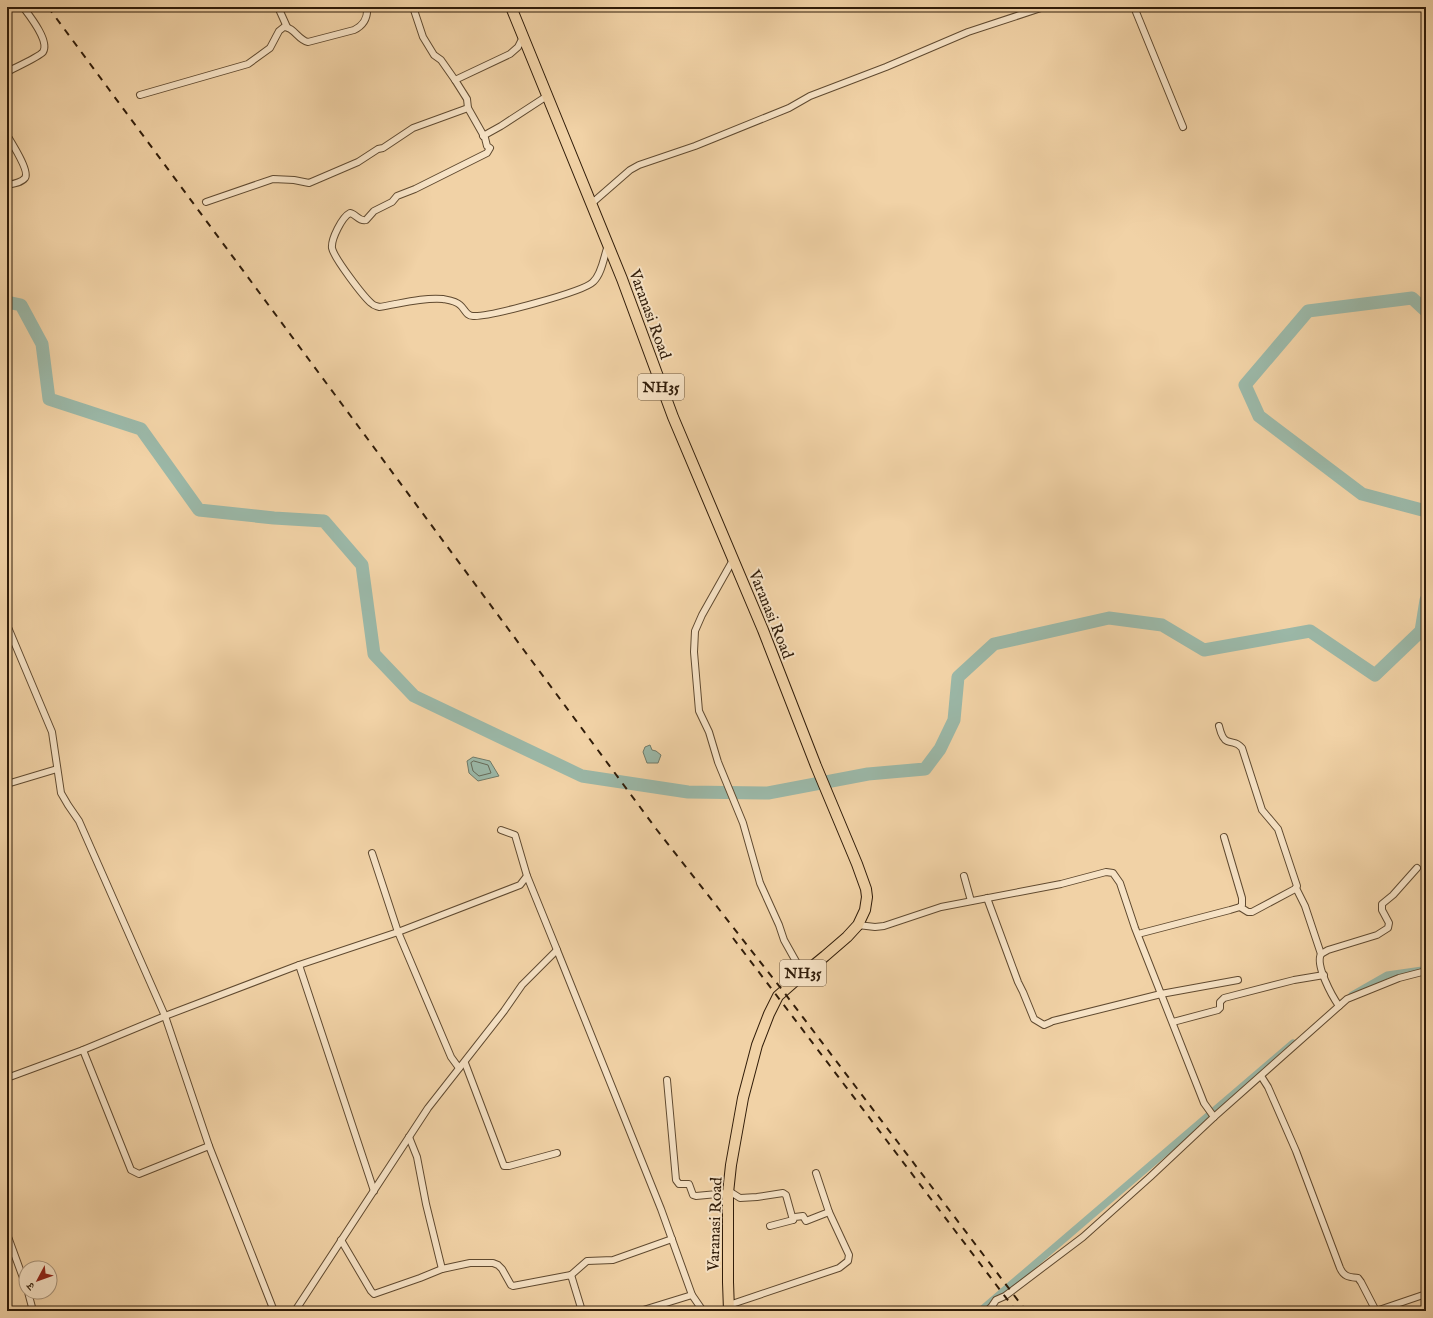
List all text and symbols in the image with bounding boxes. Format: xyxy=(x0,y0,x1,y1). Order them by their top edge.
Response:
street label: Varanasi Road xyxy=(623,266,675,363)
road number: NH35 xyxy=(638,374,684,400)
street label: Varanasi Road xyxy=(743,566,797,663)
road number: NH35 xyxy=(780,960,826,986)
street label: Varanasi Road xyxy=(704,1176,728,1272)
north arrow xyxy=(18,1260,58,1300)
text: उ xyxy=(23,1278,39,1293)

